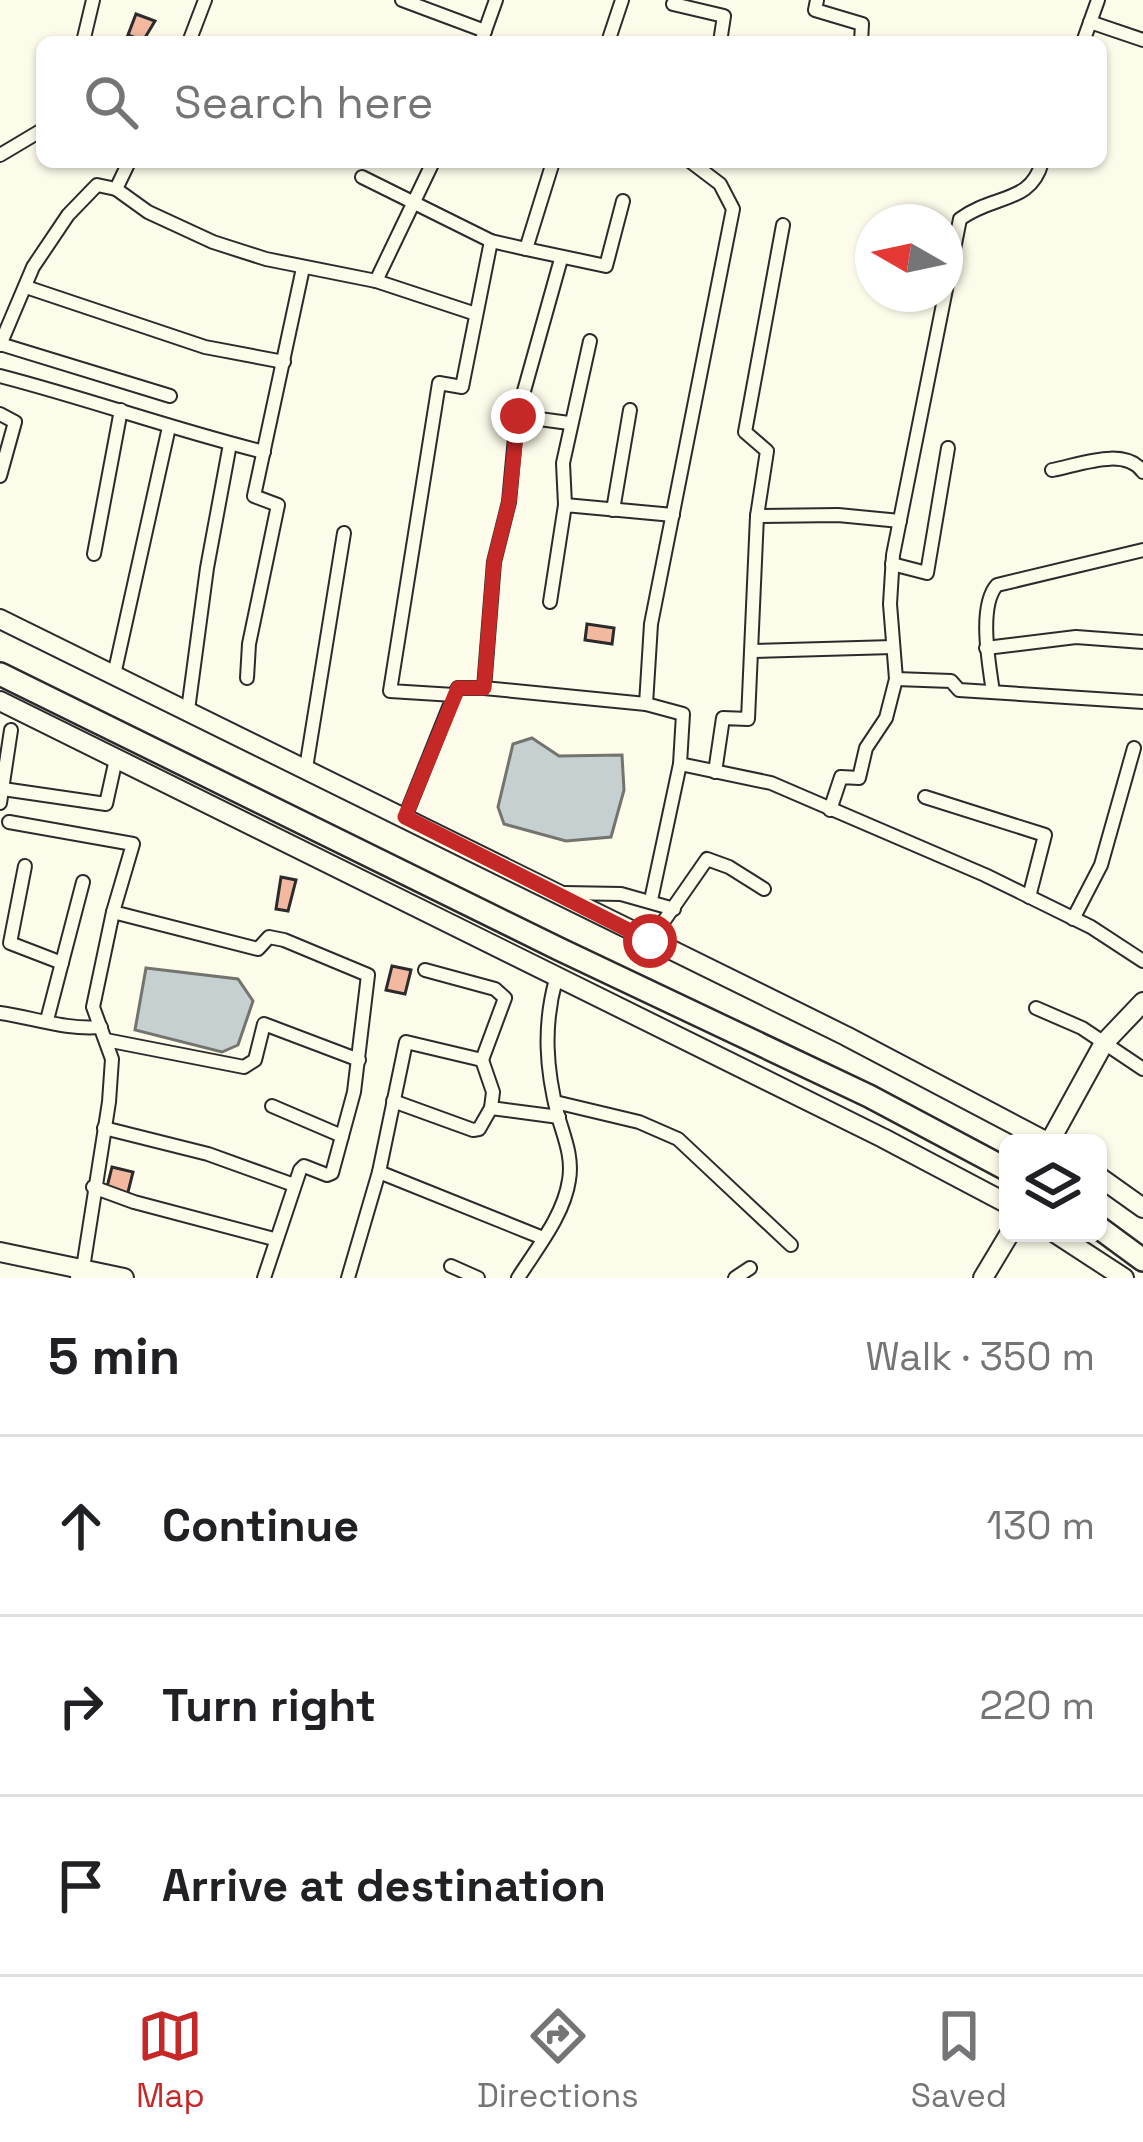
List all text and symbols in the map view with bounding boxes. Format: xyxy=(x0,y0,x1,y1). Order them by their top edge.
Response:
search box xyxy=(36,36,1107,168)
icon: search xyxy=(78,69,144,135)
text: Search here xyxy=(174,74,433,131)
north arrow xyxy=(855,204,963,312)
route end xyxy=(491,389,545,443)
route start xyxy=(623,914,677,968)
map controls xyxy=(999,1134,1107,1242)
button: layers xyxy=(999,1134,1107,1242)
text: 5 min xyxy=(48,1324,180,1389)
text: Walk · 350 m xyxy=(865,1332,1095,1381)
icon: ahead xyxy=(48,1493,114,1559)
text: Continue xyxy=(162,1497,359,1554)
text: 130 m xyxy=(987,1501,1095,1550)
icon: right xyxy=(48,1673,114,1739)
text: Turn right xyxy=(162,1677,376,1734)
text: 220 m xyxy=(979,1681,1095,1730)
icon: arrive xyxy=(48,1853,114,1919)
text: Arrive at destination xyxy=(162,1857,606,1914)
tab: Map xyxy=(136,2003,205,2117)
tab: Directions xyxy=(477,2003,639,2117)
tab: Saved xyxy=(911,2003,1007,2117)

